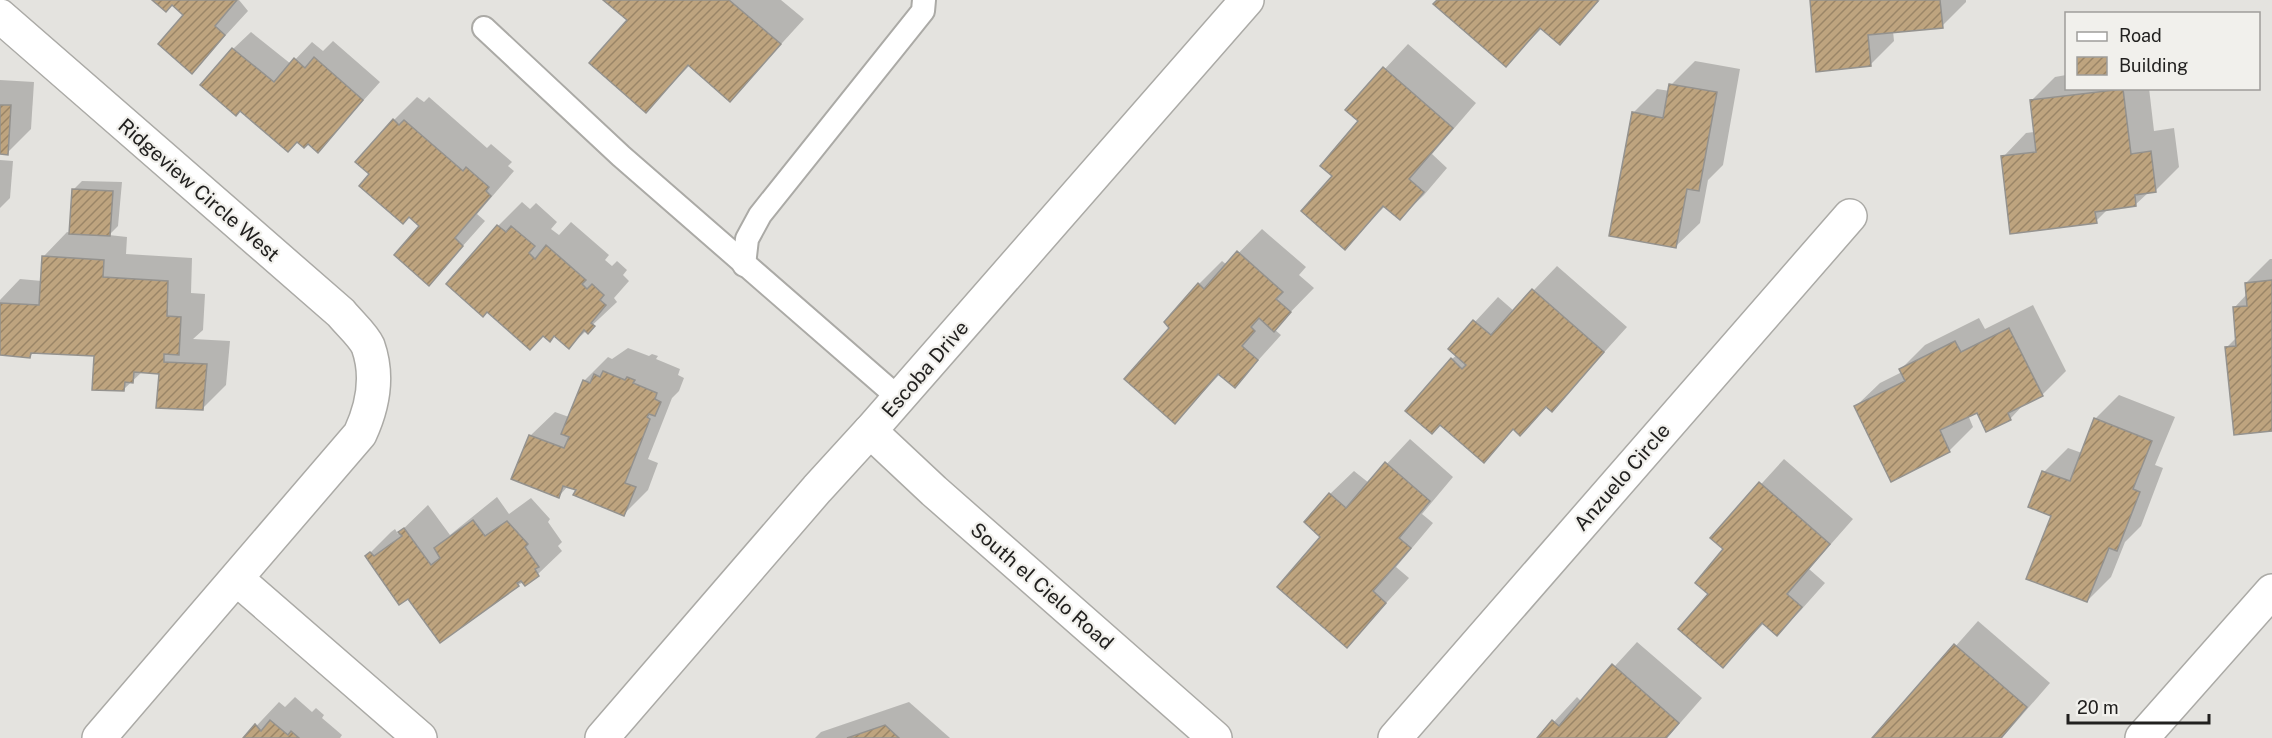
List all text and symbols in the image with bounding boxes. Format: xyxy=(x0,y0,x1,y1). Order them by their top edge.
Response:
legend xyxy=(2065,12,2260,90)
text: Road xyxy=(2119,25,2162,46)
text: Building xyxy=(2119,55,2188,76)
street label: Ridgeview Circle West xyxy=(114,113,284,267)
street label: Escoba Drive xyxy=(877,316,973,422)
street label: Anzuelo Circle xyxy=(1569,419,1675,535)
street label: South el Cielo Road xyxy=(966,517,1118,655)
scale bar xyxy=(2068,687,2209,725)
text: 20 m xyxy=(2077,697,2119,718)

